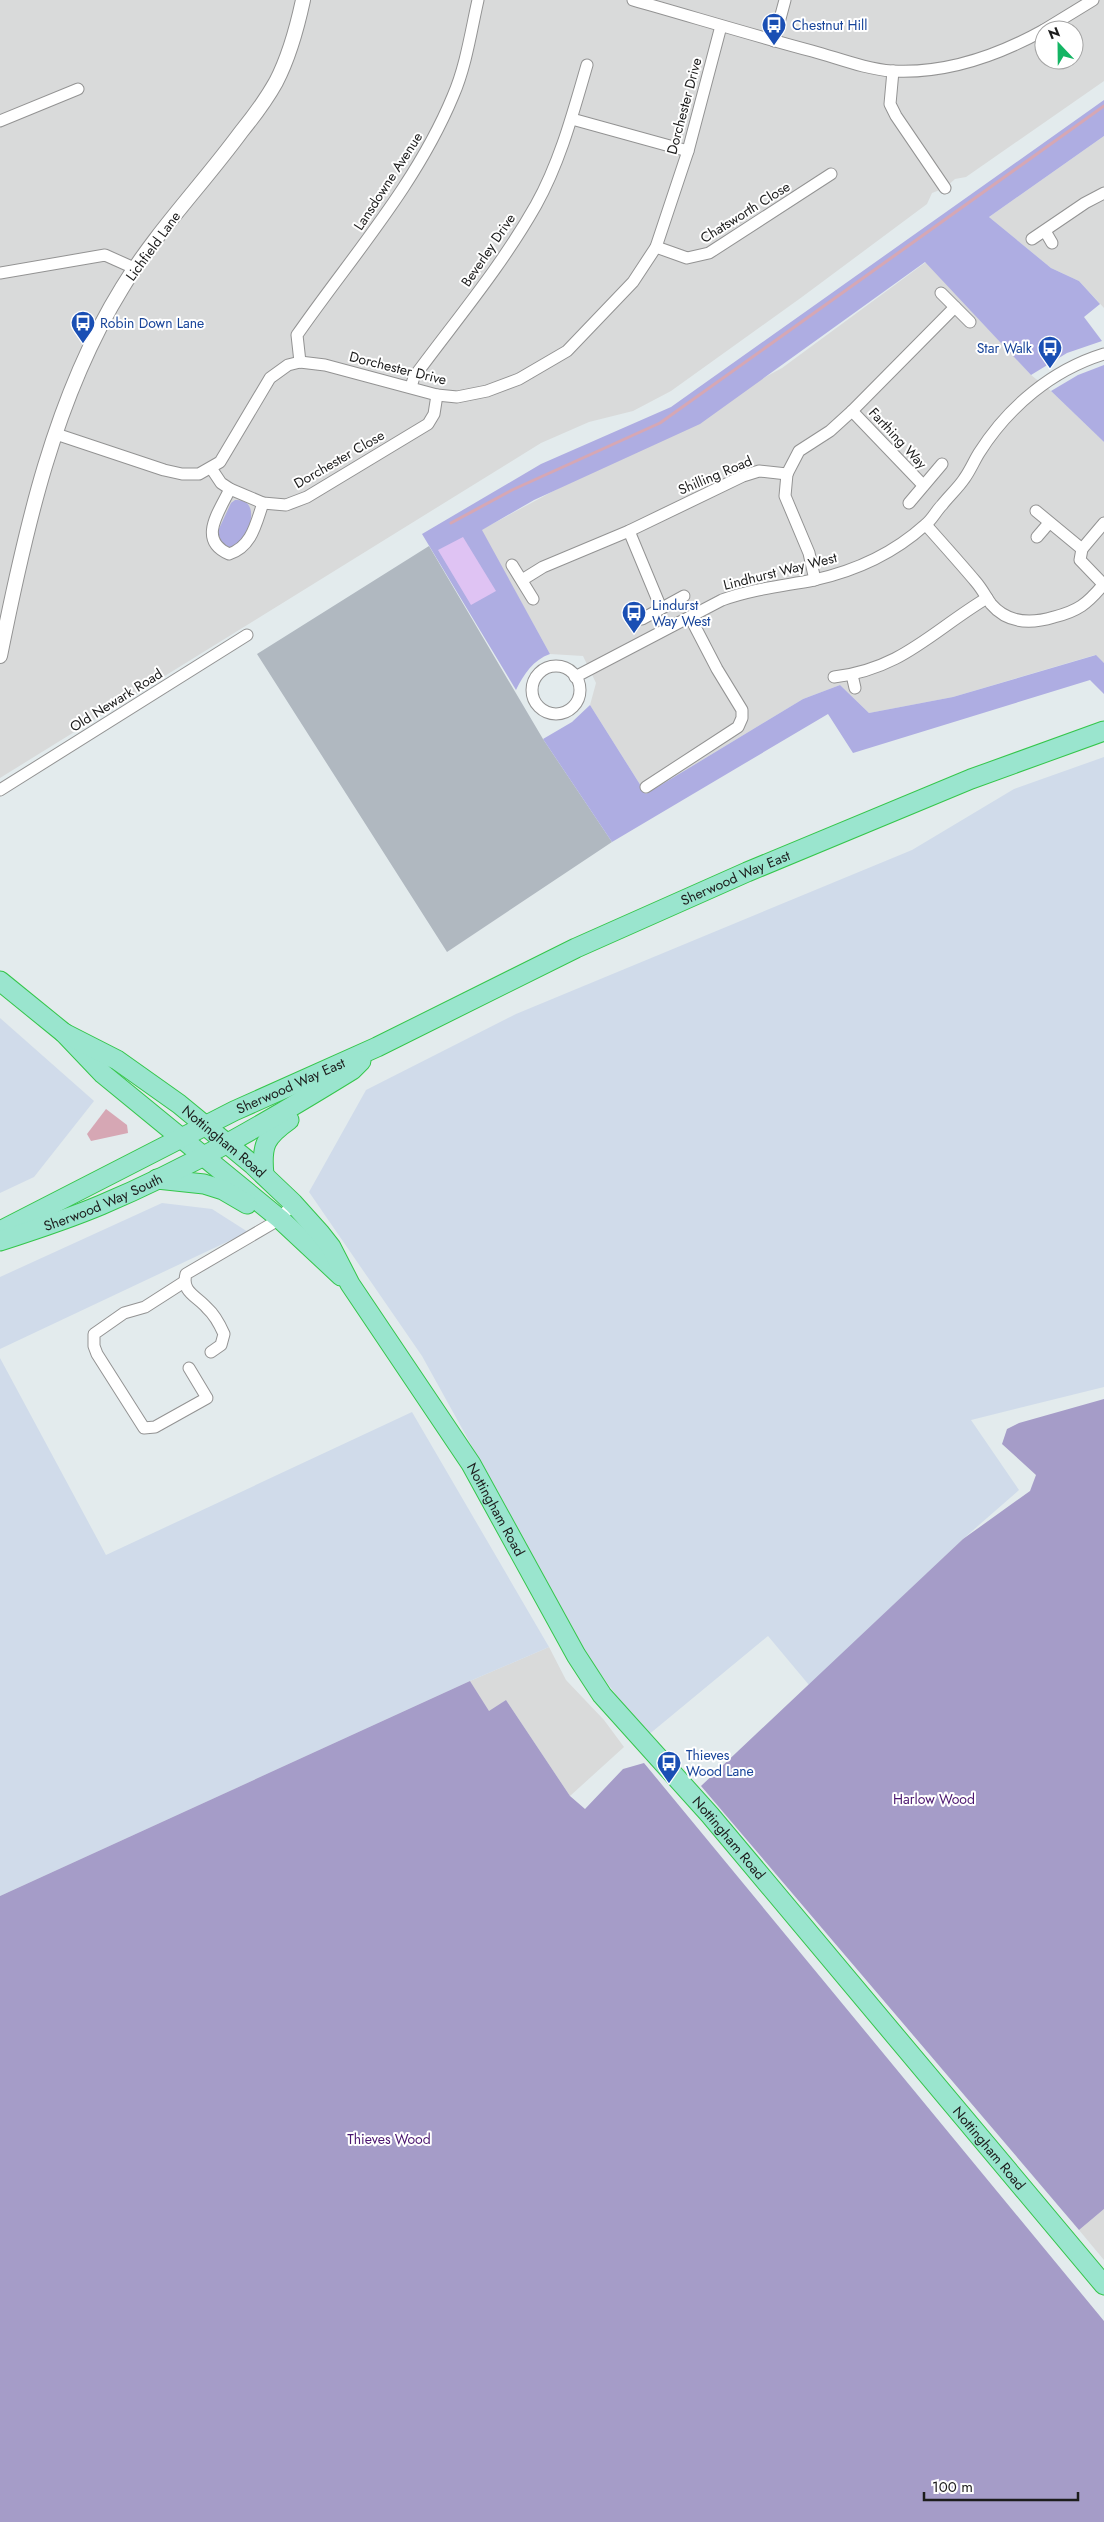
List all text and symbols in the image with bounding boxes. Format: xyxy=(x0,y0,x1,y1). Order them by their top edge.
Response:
bus stop icon: Chestnut Hill xyxy=(761,12,787,46)
place label: Chestnut Hill xyxy=(792,15,868,35)
north arrow xyxy=(1034,20,1084,70)
text: N xyxy=(1045,22,1063,44)
street label: Dorchester Drive xyxy=(661,55,707,157)
street label: Lansdowne Avenue xyxy=(349,128,427,234)
street label: Chatsworth Close xyxy=(696,176,794,248)
street label: Lichfield Lane xyxy=(121,207,185,285)
street label: Beverley Drive xyxy=(456,209,520,291)
bus stop icon: Robin Down Lane xyxy=(70,310,96,344)
place label: Robin Down Lane xyxy=(100,313,204,333)
bus stop icon: Star Walk xyxy=(1037,335,1063,369)
place label: Star Walk xyxy=(977,338,1033,358)
street label: Dorchester Drive xyxy=(347,346,449,390)
street label: Farthing Way xyxy=(864,403,932,474)
street label: Dorchester Close xyxy=(290,425,388,493)
street label: Shilling Road xyxy=(675,450,755,500)
street label: Lindhurst Way West xyxy=(721,547,840,595)
place label: Lindurst Way West xyxy=(652,595,711,631)
bus stop icon: Lindurst Way West xyxy=(621,600,647,634)
street label: Old Newark Road xyxy=(66,663,166,737)
street label: Sherwood Way East xyxy=(677,845,794,910)
street label: Sherwood Way East xyxy=(233,1052,349,1119)
street label: Nottingham Road xyxy=(178,1101,270,1182)
street label: Sherwood Way South xyxy=(41,1169,166,1236)
street label: Nottingham Road xyxy=(462,1459,530,1560)
place label: Thieves Wood Lane xyxy=(686,1745,754,1781)
bus stop icon: Thieves Wood Lane xyxy=(656,1750,682,1784)
park label: Harlow Wood xyxy=(893,1789,975,1809)
street label: Nottingham Road xyxy=(688,1792,770,1884)
street label: Nottingham Road xyxy=(948,2102,1030,2194)
park label: Thieves Wood xyxy=(347,2129,431,2149)
scale bar xyxy=(924,2470,1078,2502)
text: 100 m xyxy=(932,2476,973,2498)

